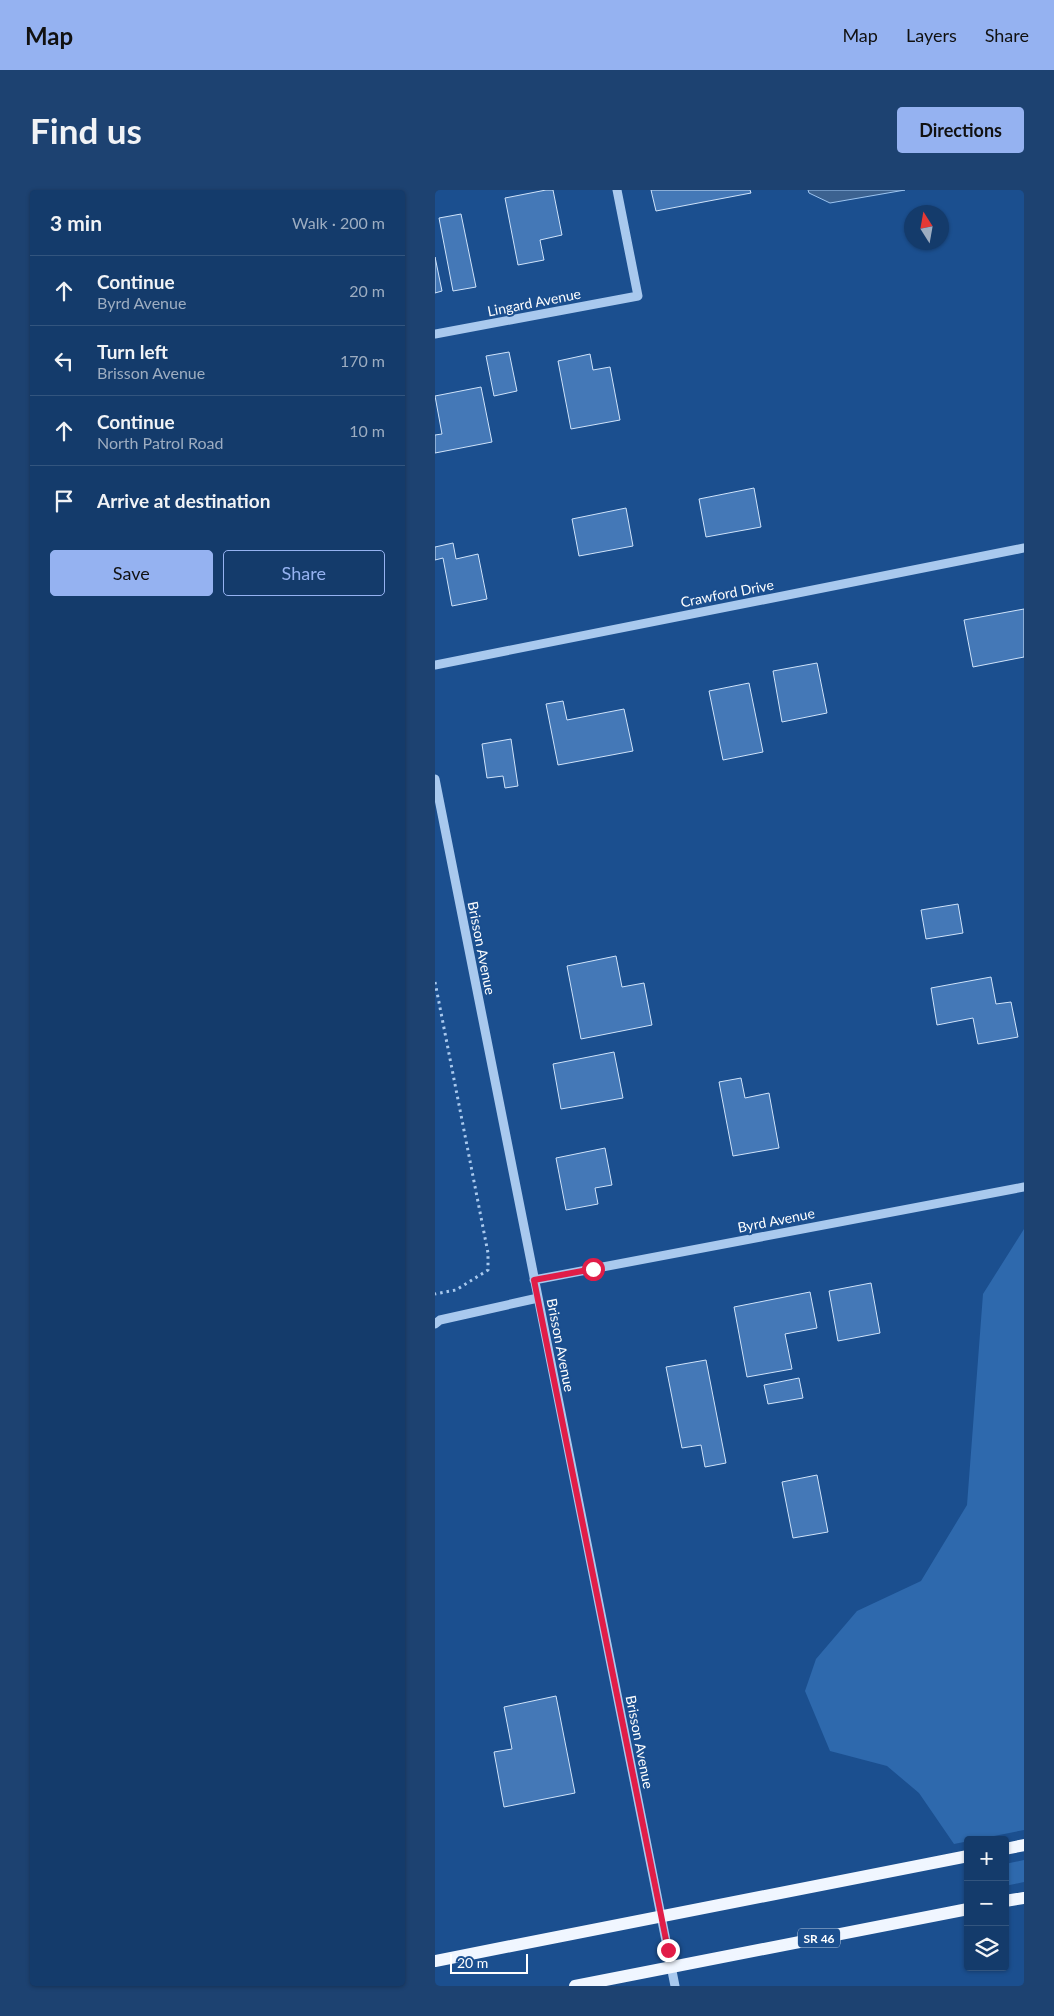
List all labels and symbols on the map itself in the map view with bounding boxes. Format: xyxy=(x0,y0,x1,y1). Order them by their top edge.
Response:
north arrow xyxy=(904,205,949,250)
street label: Lingard Avenue xyxy=(486,285,582,319)
street label: Crawford Drive xyxy=(679,576,775,610)
street label: Brisson Avenue xyxy=(465,900,499,996)
street label: Byrd Avenue xyxy=(736,1204,816,1236)
route start xyxy=(582,1258,605,1281)
street label: Brisson Avenue xyxy=(544,1297,578,1393)
street label: Brisson Avenue xyxy=(623,1694,657,1790)
road number: SR 46 xyxy=(798,1929,840,1948)
route end xyxy=(657,1939,680,1962)
scale bar xyxy=(450,1951,527,1974)

